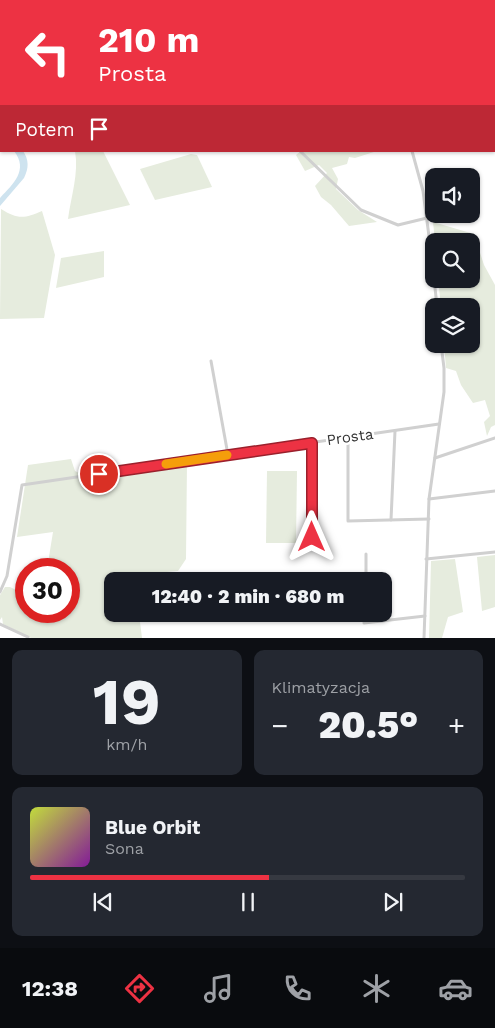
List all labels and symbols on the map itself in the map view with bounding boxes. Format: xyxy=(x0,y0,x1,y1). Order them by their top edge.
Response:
street label: Prosta xyxy=(326,425,375,449)
pin xyxy=(78,453,120,495)
position arrow xyxy=(285,510,337,562)
speed limit sign: 30 xyxy=(15,558,80,623)

